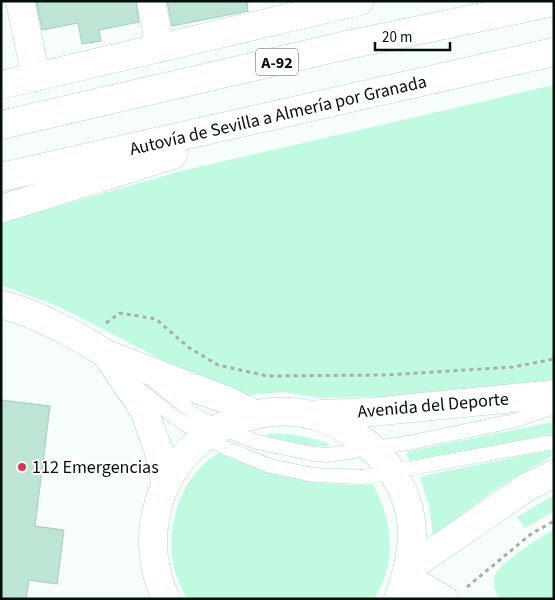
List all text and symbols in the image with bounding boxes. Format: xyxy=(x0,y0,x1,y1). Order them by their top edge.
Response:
scale bar xyxy=(375,20,450,52)
text: 20 m xyxy=(382,27,412,48)
road number: A-92 xyxy=(256,48,298,76)
street label: Autovía de Sevilla a Almería por Granada xyxy=(127,69,429,162)
street label: Avenida del Deporte xyxy=(356,386,510,425)
place label: 112 Emergencias xyxy=(32,455,159,480)
marker: 112 Emergencias xyxy=(16,461,28,473)

